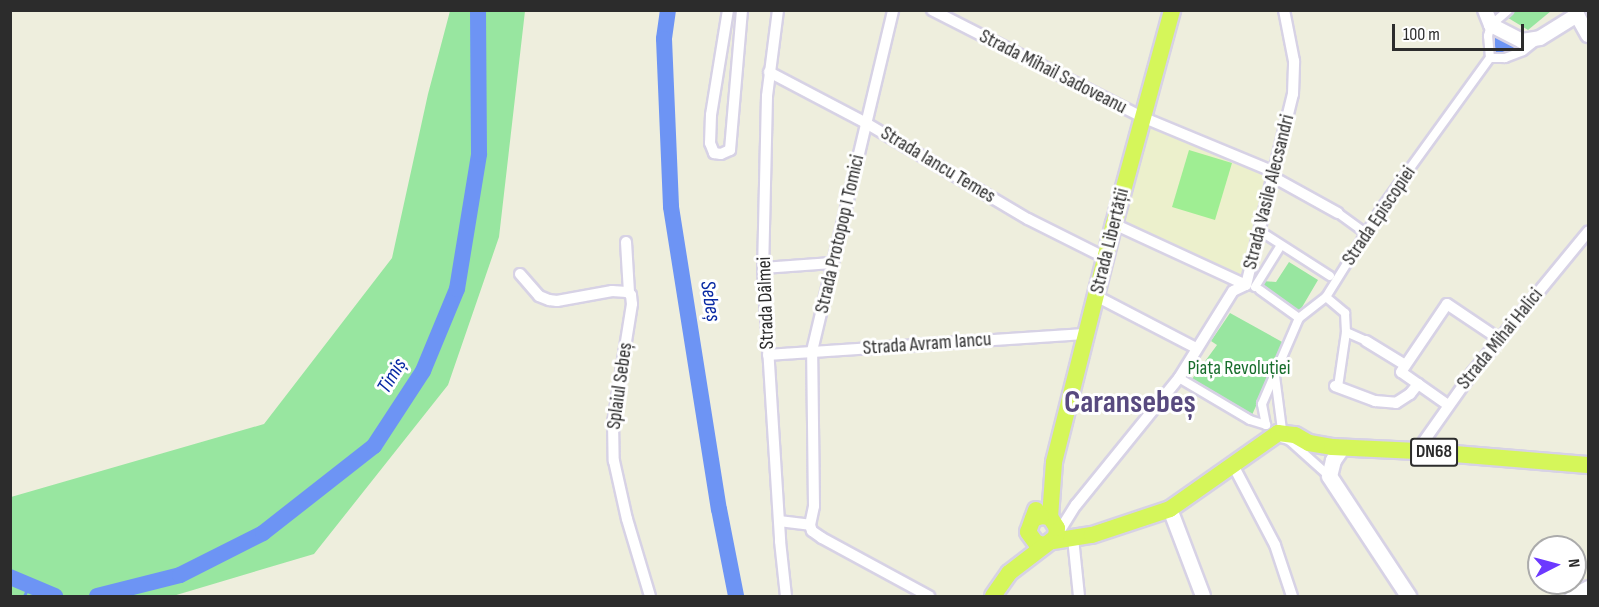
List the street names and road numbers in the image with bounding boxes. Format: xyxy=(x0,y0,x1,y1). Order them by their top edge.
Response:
street label: Strada Mihail Sadoveanu xyxy=(975,24,1131,120)
street label: Strada Vasile Alecsandri xyxy=(1238,112,1300,272)
street label: Strada Iancu Temes xyxy=(876,121,1000,209)
street label: Strada Protopop I Tomici xyxy=(810,152,870,316)
street label: Strada Episcopiei xyxy=(1337,162,1421,270)
street label: Strada Libertății xyxy=(1085,186,1135,296)
street label: Strada Dâlmei xyxy=(752,256,780,350)
street label: Strada Mihai Halici xyxy=(1452,284,1548,394)
street label: Strada Avram Iancu xyxy=(862,328,992,360)
street label: Splaiul Sebeș xyxy=(602,341,638,431)
road number: DN68 xyxy=(1410,437,1458,467)

